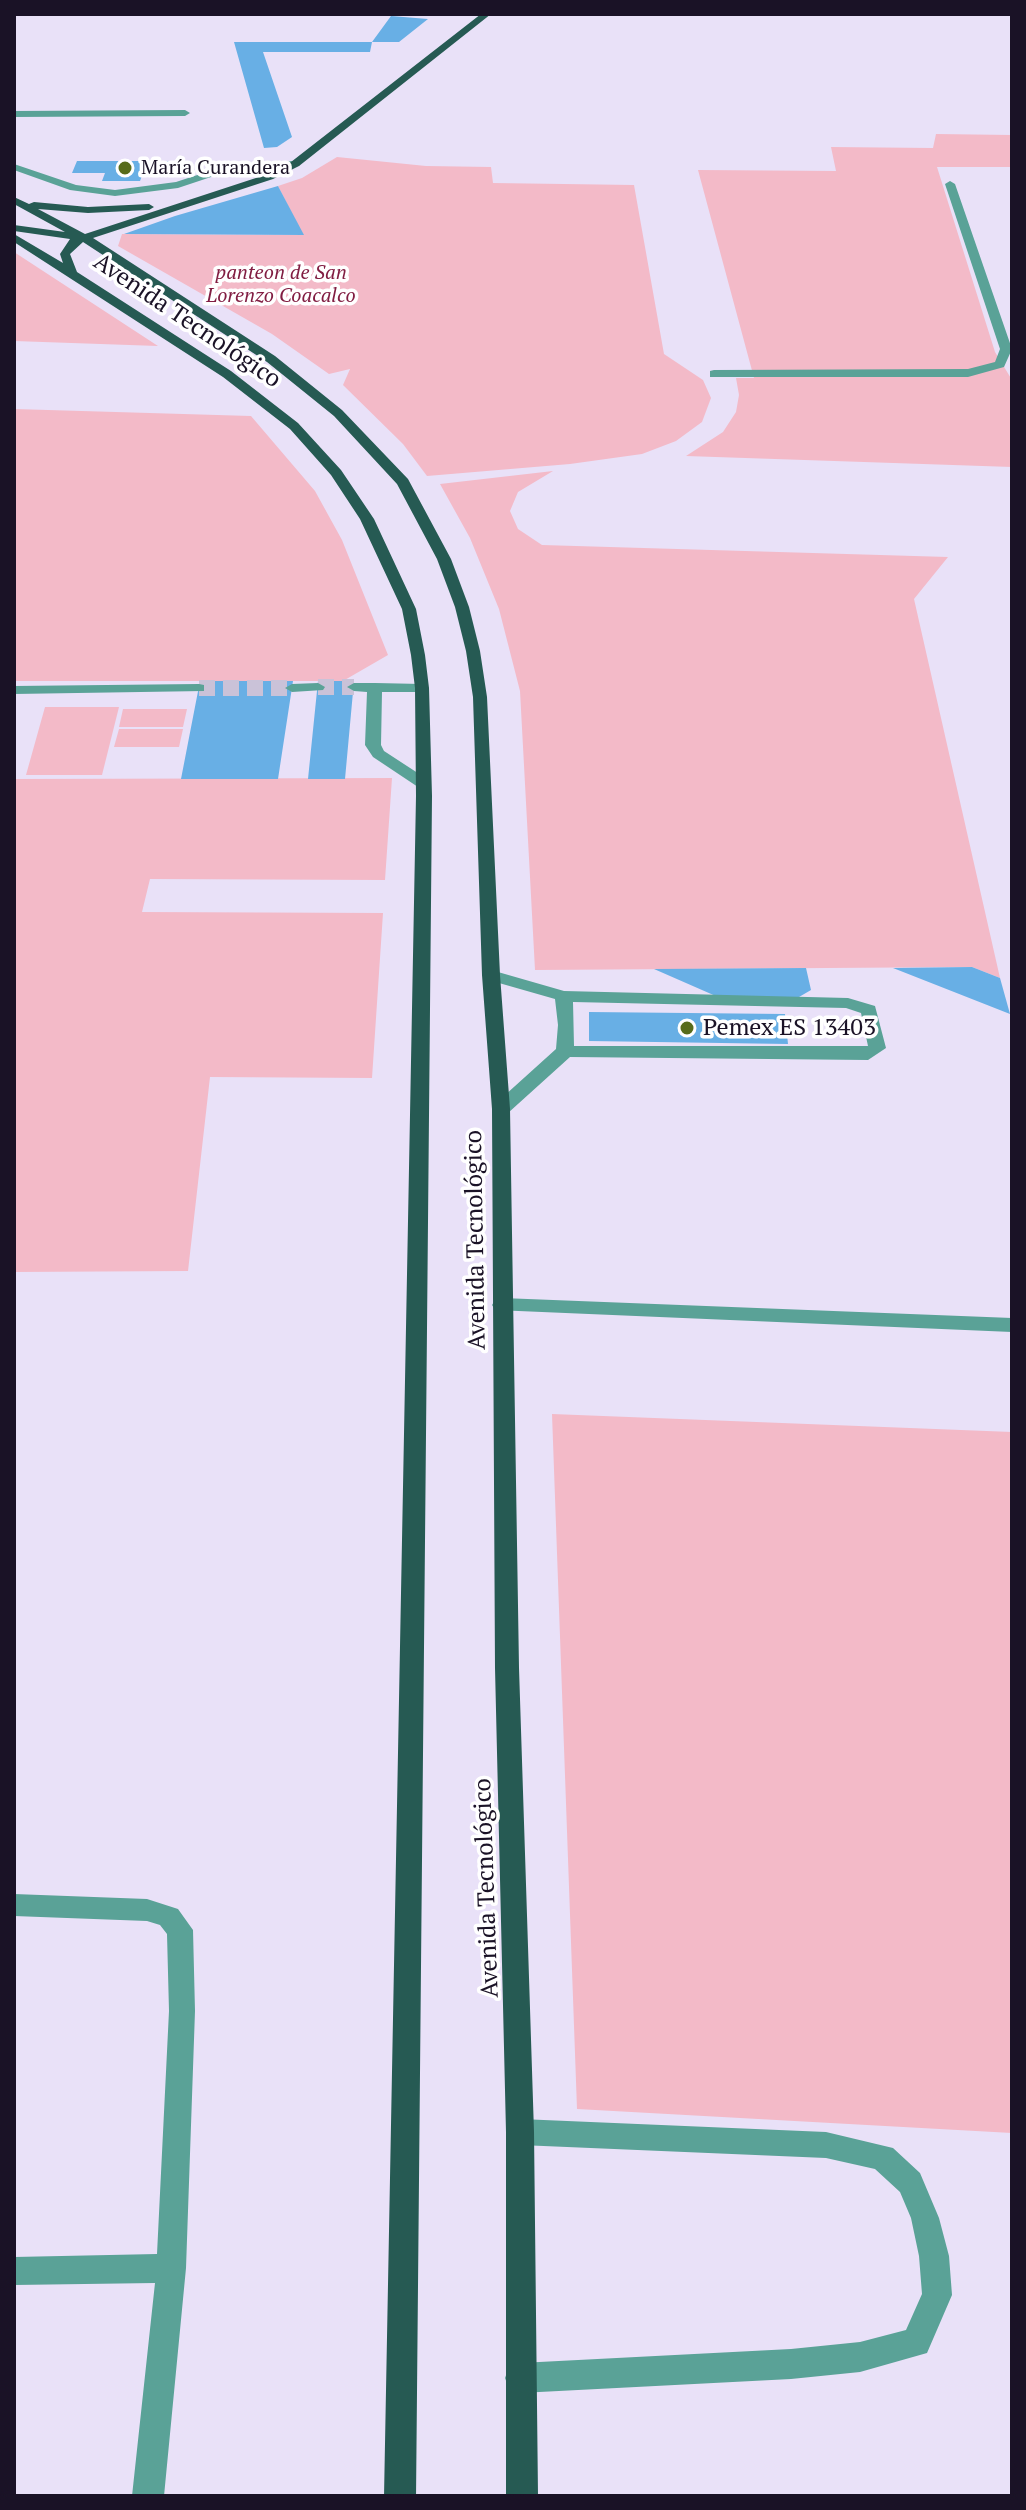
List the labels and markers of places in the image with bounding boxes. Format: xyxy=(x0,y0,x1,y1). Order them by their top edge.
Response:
place label: María Curandera xyxy=(141,156,290,180)
marker: María Curandera xyxy=(116,159,134,177)
place label: Pemex ES 13403 xyxy=(703,1014,876,1042)
marker: Pemex ES 13403 xyxy=(678,1019,696,1037)

